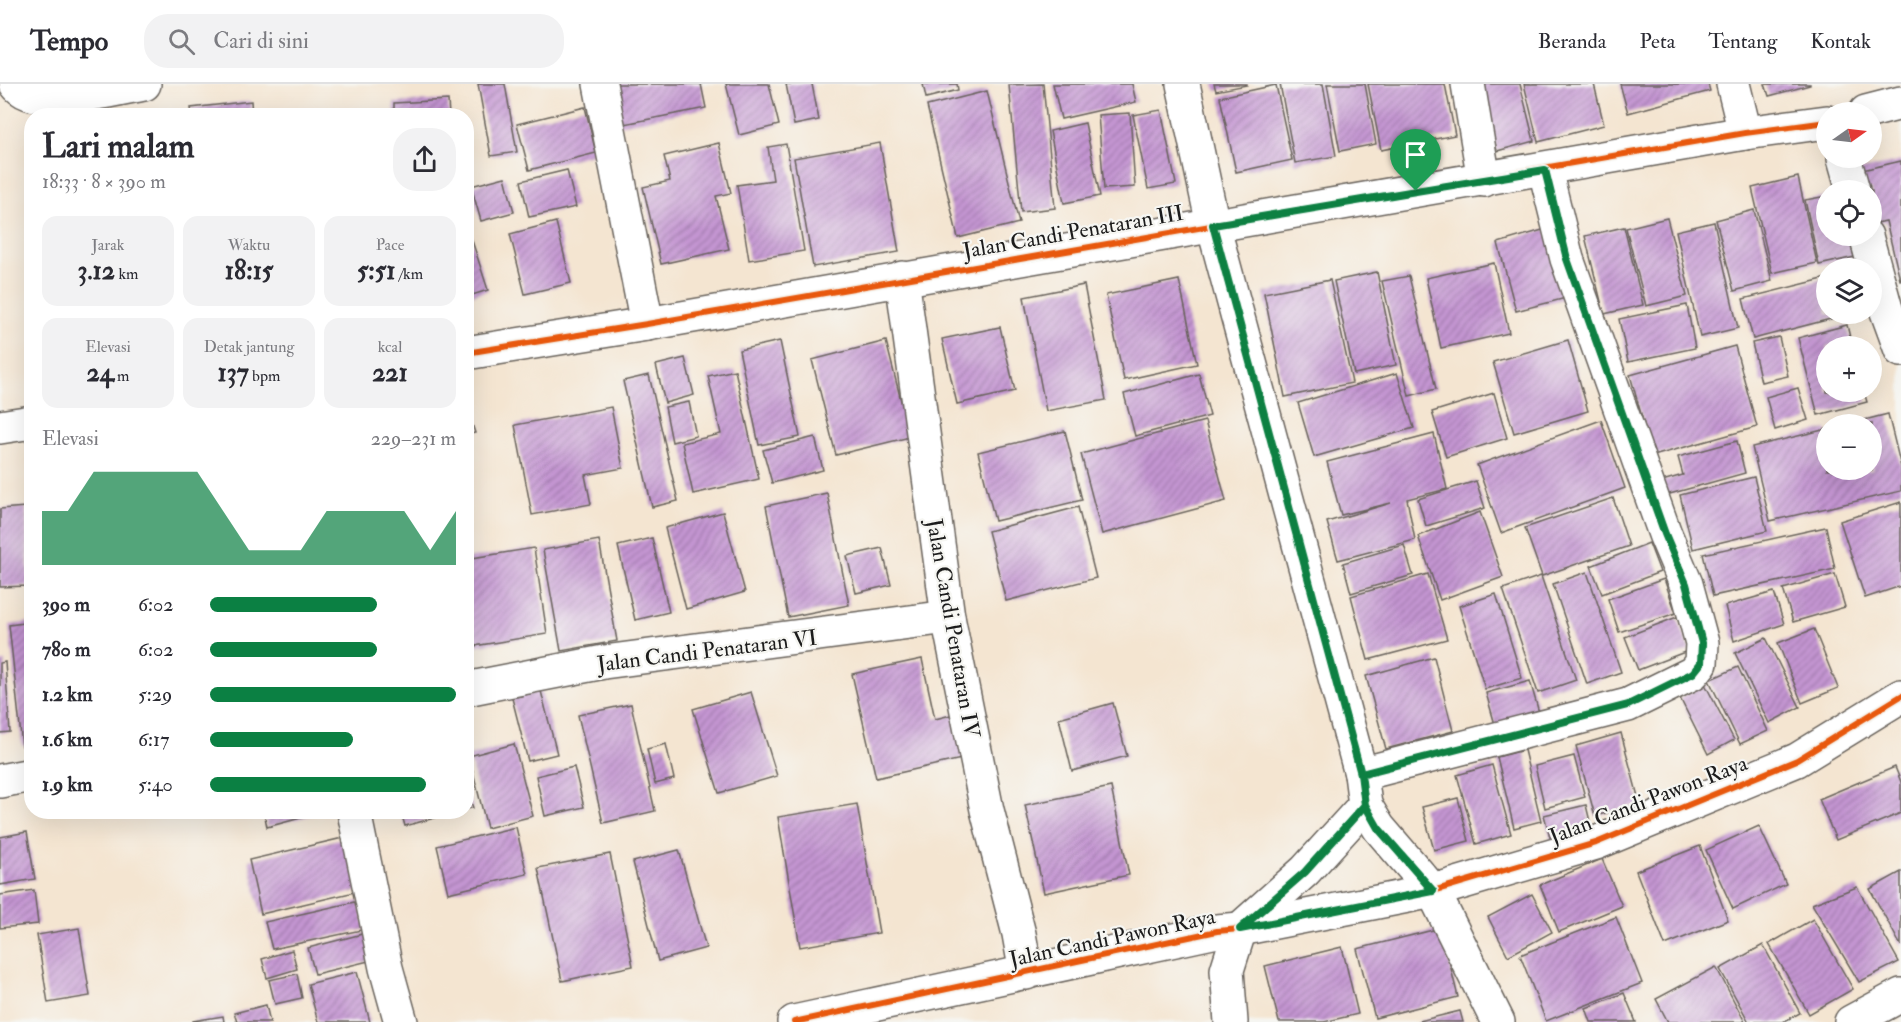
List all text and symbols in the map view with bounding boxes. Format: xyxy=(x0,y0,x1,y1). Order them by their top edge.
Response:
search box xyxy=(144,14,564,68)
text: Tempo xyxy=(30,24,108,59)
icon: search xyxy=(165,25,198,58)
text: Cari di sini xyxy=(213,27,309,55)
text: Beranda xyxy=(1538,28,1606,55)
text: Peta xyxy=(1639,28,1675,55)
text: Tentang xyxy=(1708,28,1777,55)
text: Kontak xyxy=(1810,28,1871,55)
north arrow xyxy=(1816,102,1882,168)
map controls xyxy=(1816,102,1882,480)
text: Lari malam xyxy=(42,126,194,167)
button: share xyxy=(393,128,456,191)
pin xyxy=(1390,129,1441,191)
icon: arrive xyxy=(1399,138,1432,171)
text: 18:33 · 8 × 390 m xyxy=(42,169,166,194)
button: locate xyxy=(1816,180,1882,246)
street label: Jalan Candi Penataran III xyxy=(960,199,1186,265)
text: Jarak xyxy=(92,235,124,255)
text: Waktu xyxy=(228,235,270,255)
text: Pace xyxy=(376,235,404,255)
text: 3.12 xyxy=(78,255,115,287)
text: 18:15 xyxy=(225,255,273,287)
text: 5:51 xyxy=(357,255,396,287)
button: layers xyxy=(1816,258,1882,324)
text: km xyxy=(115,264,138,284)
text: /km xyxy=(396,264,423,284)
button: + xyxy=(1816,336,1882,402)
text: Elevasi xyxy=(85,337,131,357)
text: Detak jantung xyxy=(204,337,294,357)
text: kcal xyxy=(378,337,402,357)
text: 24 xyxy=(87,357,114,389)
text: 137 xyxy=(218,357,249,389)
text: 221 xyxy=(372,357,408,389)
text: m xyxy=(114,366,129,386)
text: bpm xyxy=(249,366,280,386)
button: − xyxy=(1816,414,1882,480)
text: Elevasi xyxy=(42,426,99,451)
text: 229–231 m xyxy=(371,426,456,451)
street label: Jalan Candi Penataran IV xyxy=(920,516,986,741)
text: 390 m xyxy=(42,592,90,617)
text: 6:02 xyxy=(138,592,173,617)
street label: Jalan Candi Penataran VI xyxy=(595,624,819,679)
text: 780 m xyxy=(42,637,91,662)
text: 6:02 xyxy=(138,637,173,662)
text: 1.2 km xyxy=(42,682,92,707)
text: 5:29 xyxy=(138,682,172,707)
text: 1.6 km xyxy=(42,727,92,752)
text: 6:17 xyxy=(138,727,169,752)
street label: Jalan Candi Pawon Raya xyxy=(1544,749,1752,851)
text: 1.9 km xyxy=(42,772,93,797)
text: 5:40 xyxy=(138,772,173,797)
street label: Jalan Candi Pawon Raya xyxy=(1006,902,1219,974)

